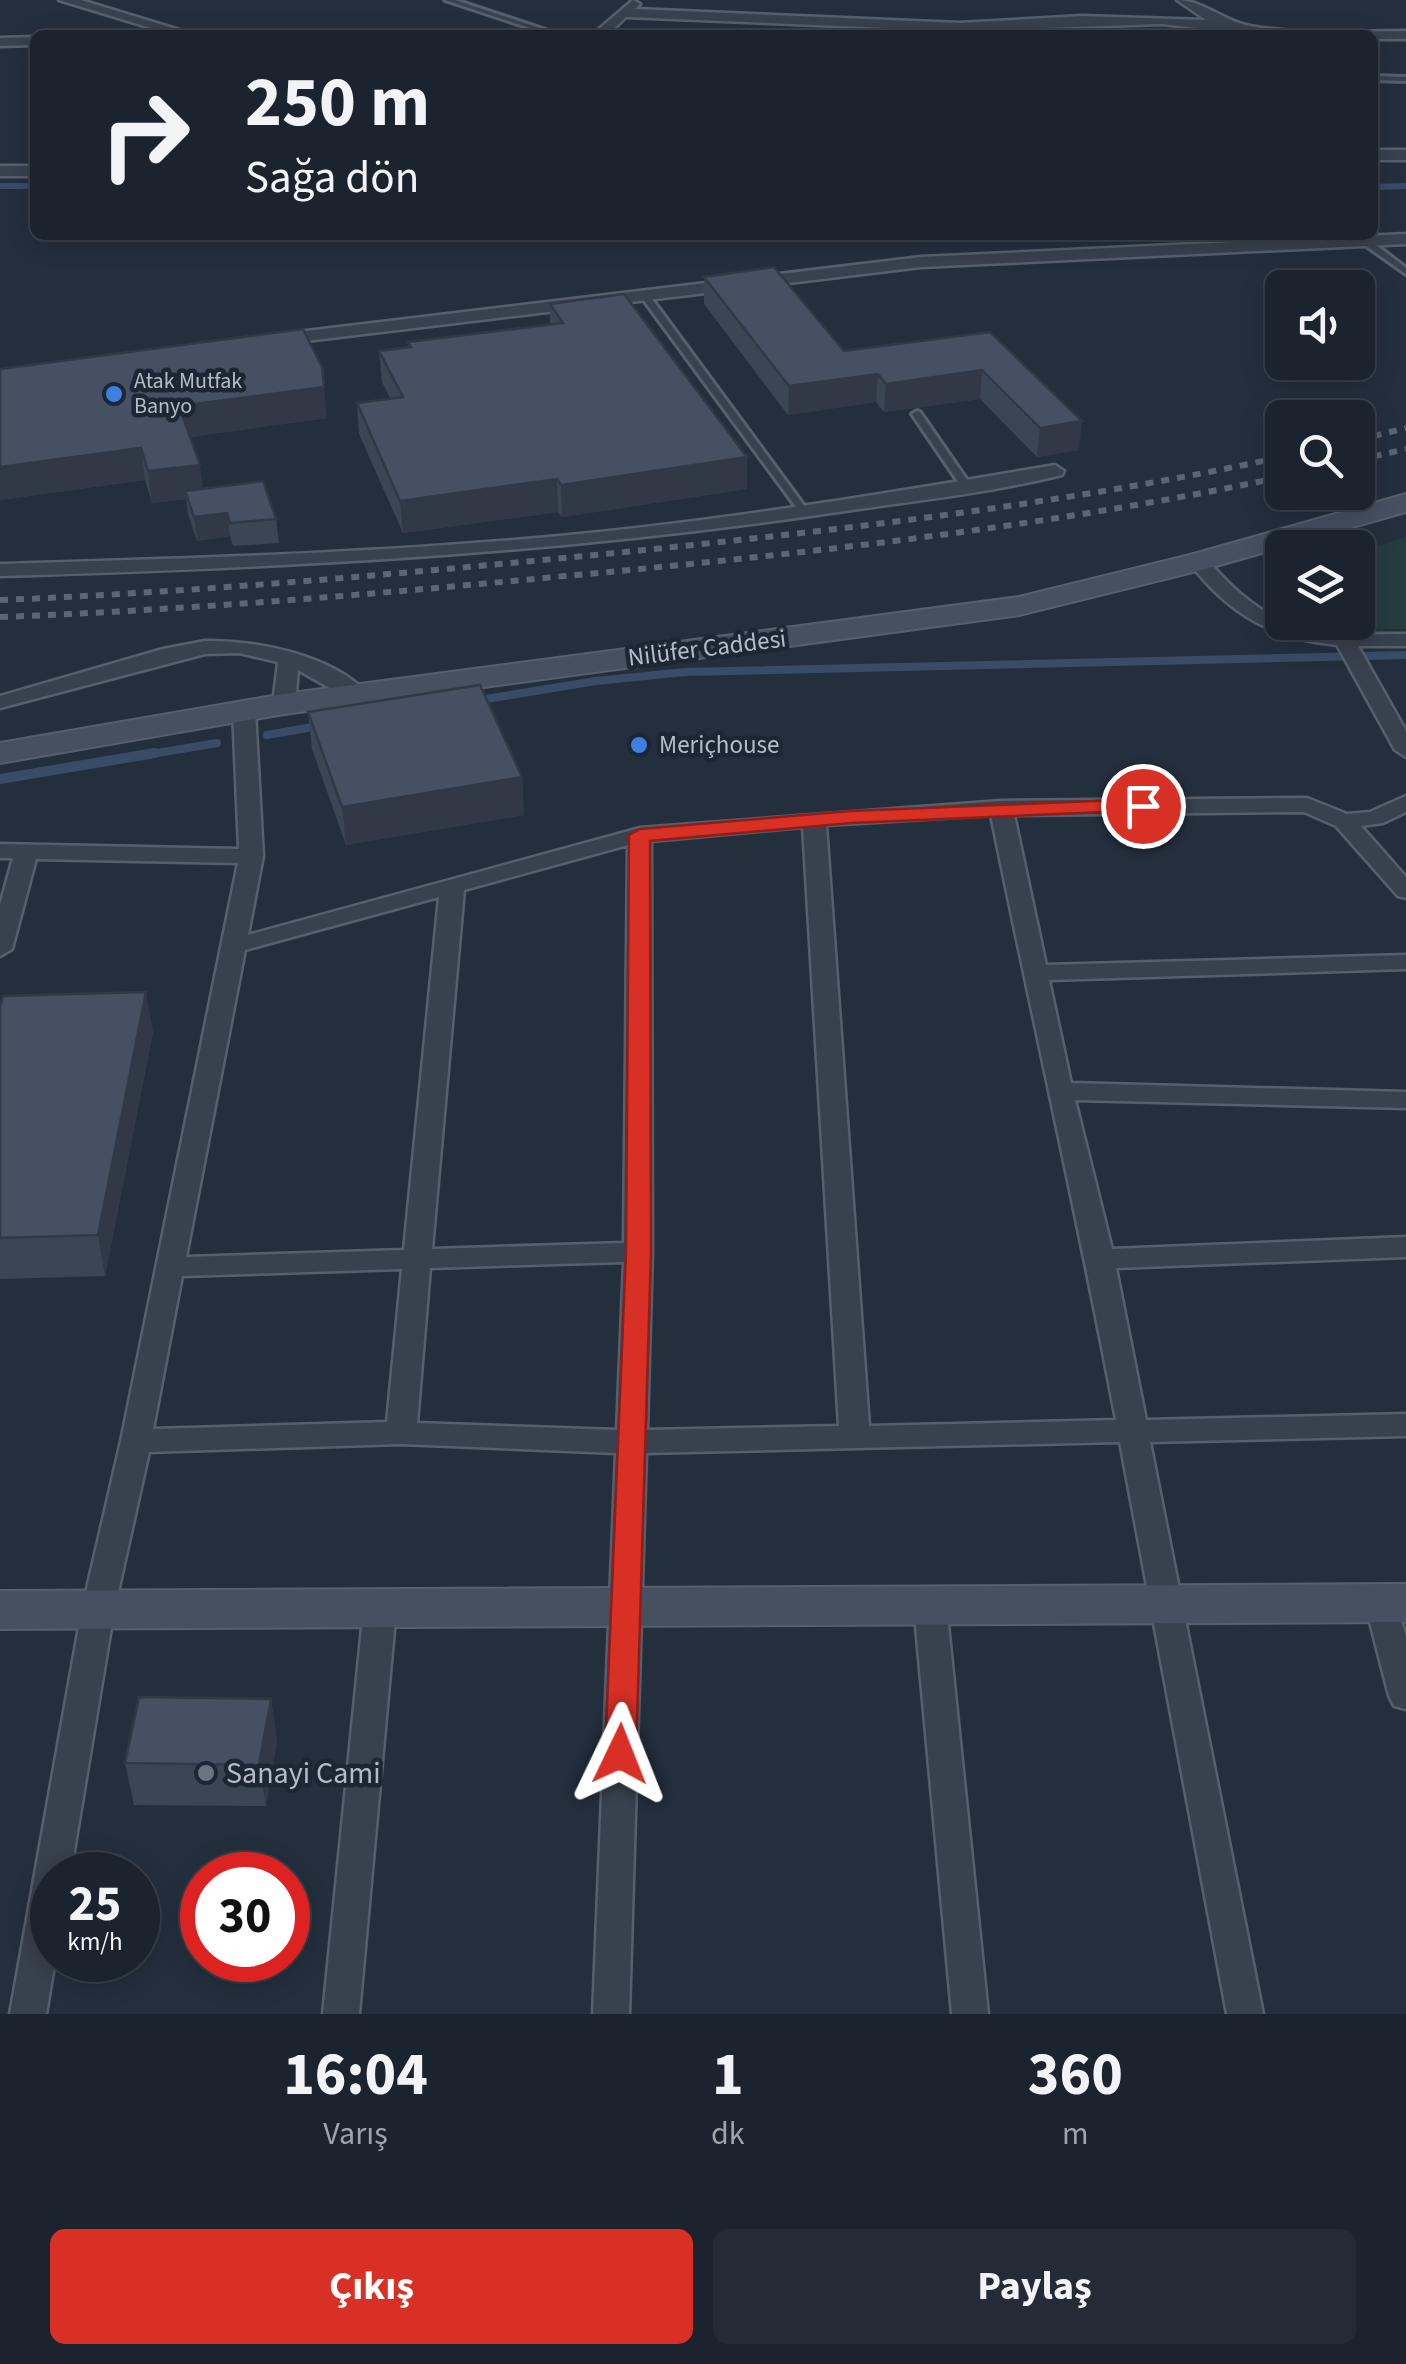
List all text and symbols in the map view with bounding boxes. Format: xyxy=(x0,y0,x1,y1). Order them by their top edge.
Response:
text: 250 m xyxy=(245,53,430,153)
icon: right xyxy=(80,70,210,200)
text: Sağa dön xyxy=(245,146,419,210)
map controls xyxy=(1265,270,1375,640)
button: sound xyxy=(1265,270,1375,380)
place label: Atak Mutfak Banyo xyxy=(134,365,242,422)
marker: Atak Mutfak Banyo xyxy=(103,383,125,405)
button: search xyxy=(1265,400,1375,510)
button: layers xyxy=(1265,530,1375,640)
street label: Nilüfer Caddesi xyxy=(626,620,788,676)
place label: Meriçhouse xyxy=(659,727,779,763)
marker: Meriçhouse xyxy=(628,734,650,756)
pin xyxy=(1101,764,1186,849)
icon: arrive xyxy=(1116,779,1171,834)
position arrow xyxy=(568,1702,672,1806)
place label: Sanayi Cami xyxy=(226,1752,381,1795)
marker: Sanayi Cami xyxy=(195,1762,217,1784)
speed limit sign: 30 xyxy=(180,1852,310,1982)
text: 25 xyxy=(69,1869,121,1940)
text: km/h xyxy=(67,1924,123,1960)
text: 16:04 xyxy=(283,2033,428,2118)
text: 1 xyxy=(712,2033,744,2118)
text: 360 xyxy=(1028,2033,1123,2118)
text: Varış xyxy=(323,2111,388,2157)
text: dk xyxy=(711,2111,745,2157)
text: m xyxy=(1062,2111,1089,2157)
button: Çıkış xyxy=(50,2229,693,2344)
button: Paylaş xyxy=(713,2229,1356,2344)

